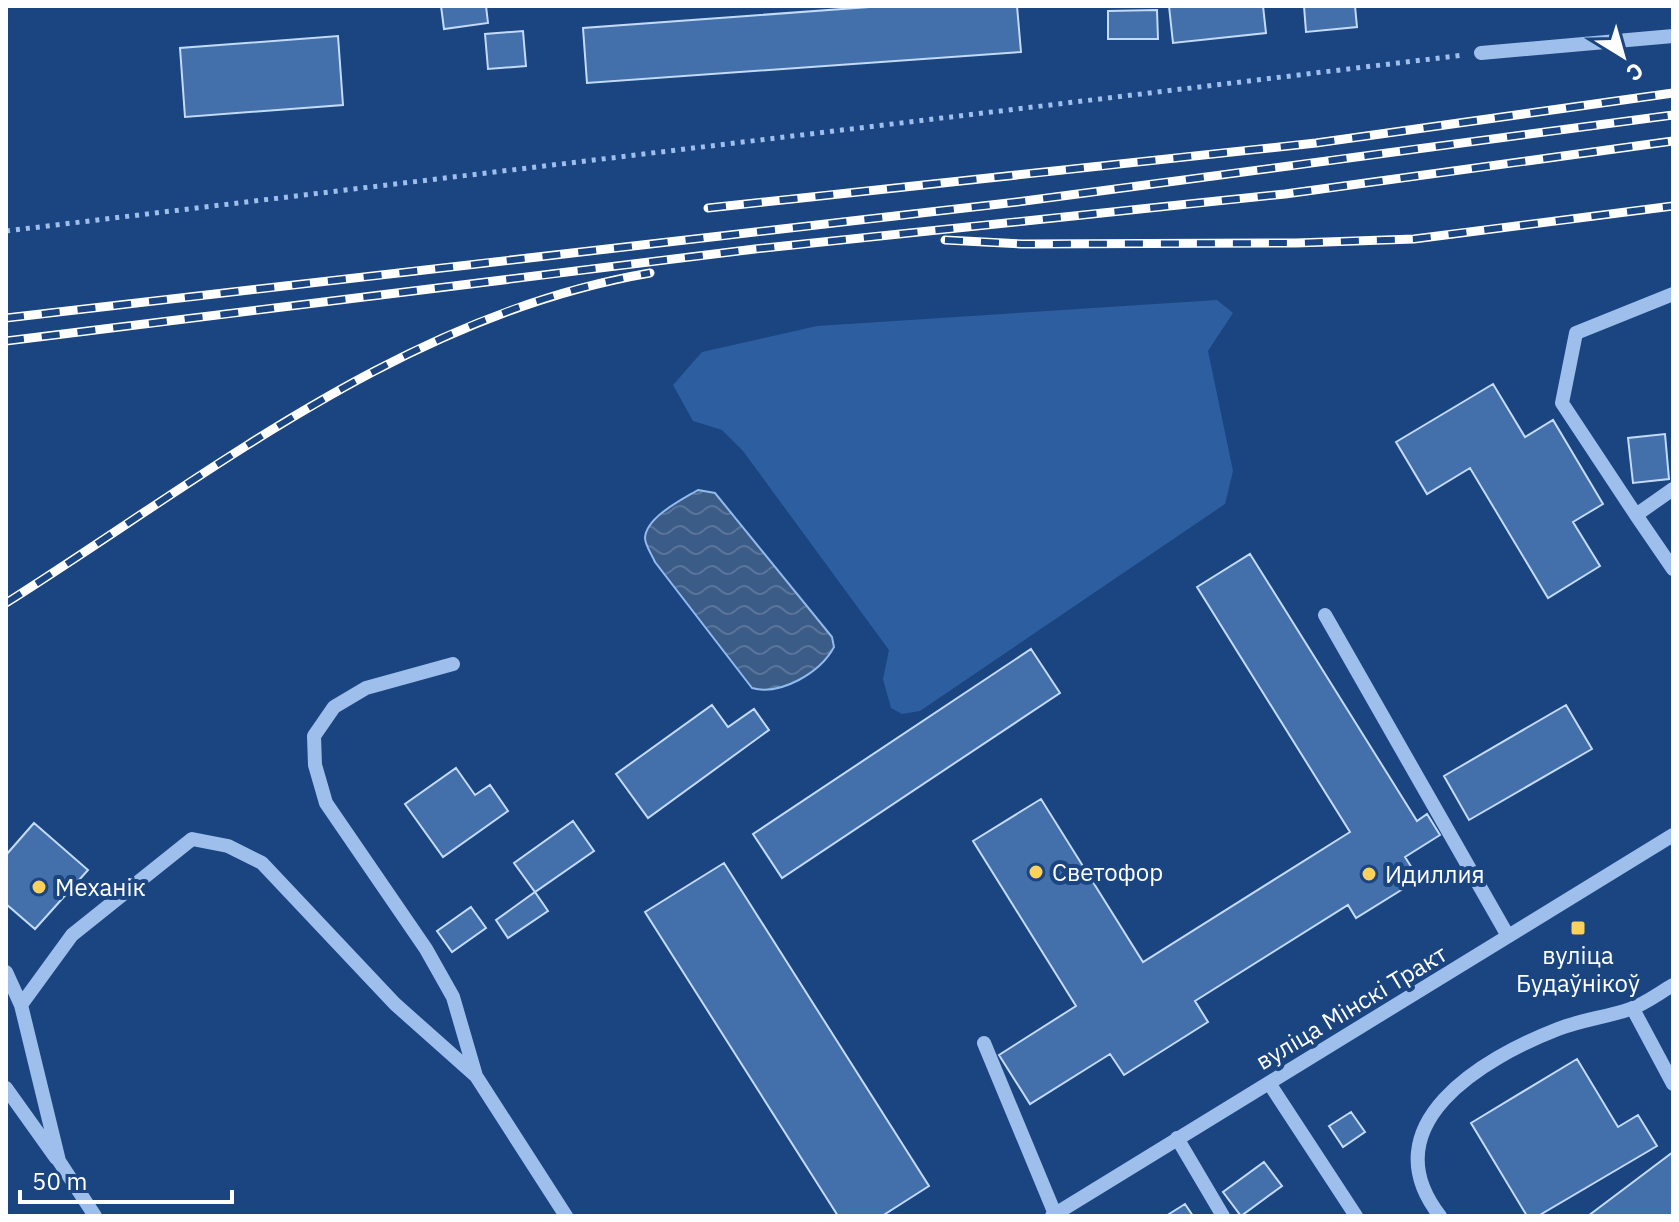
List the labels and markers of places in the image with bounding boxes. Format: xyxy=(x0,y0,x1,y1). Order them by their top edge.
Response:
place label: Светофор xyxy=(1052,856,1163,888)
place label: Идиллия xyxy=(1385,858,1484,890)
marker: Светофор xyxy=(1027,863,1045,881)
marker: Идиллия xyxy=(1360,865,1378,883)
place label: Механік xyxy=(55,871,146,903)
marker: Механік xyxy=(30,878,48,896)
marker: вуліца Будаўнікоў xyxy=(1569,919,1587,937)
place label: вуліца Будаўнікоў xyxy=(1516,939,1640,999)

